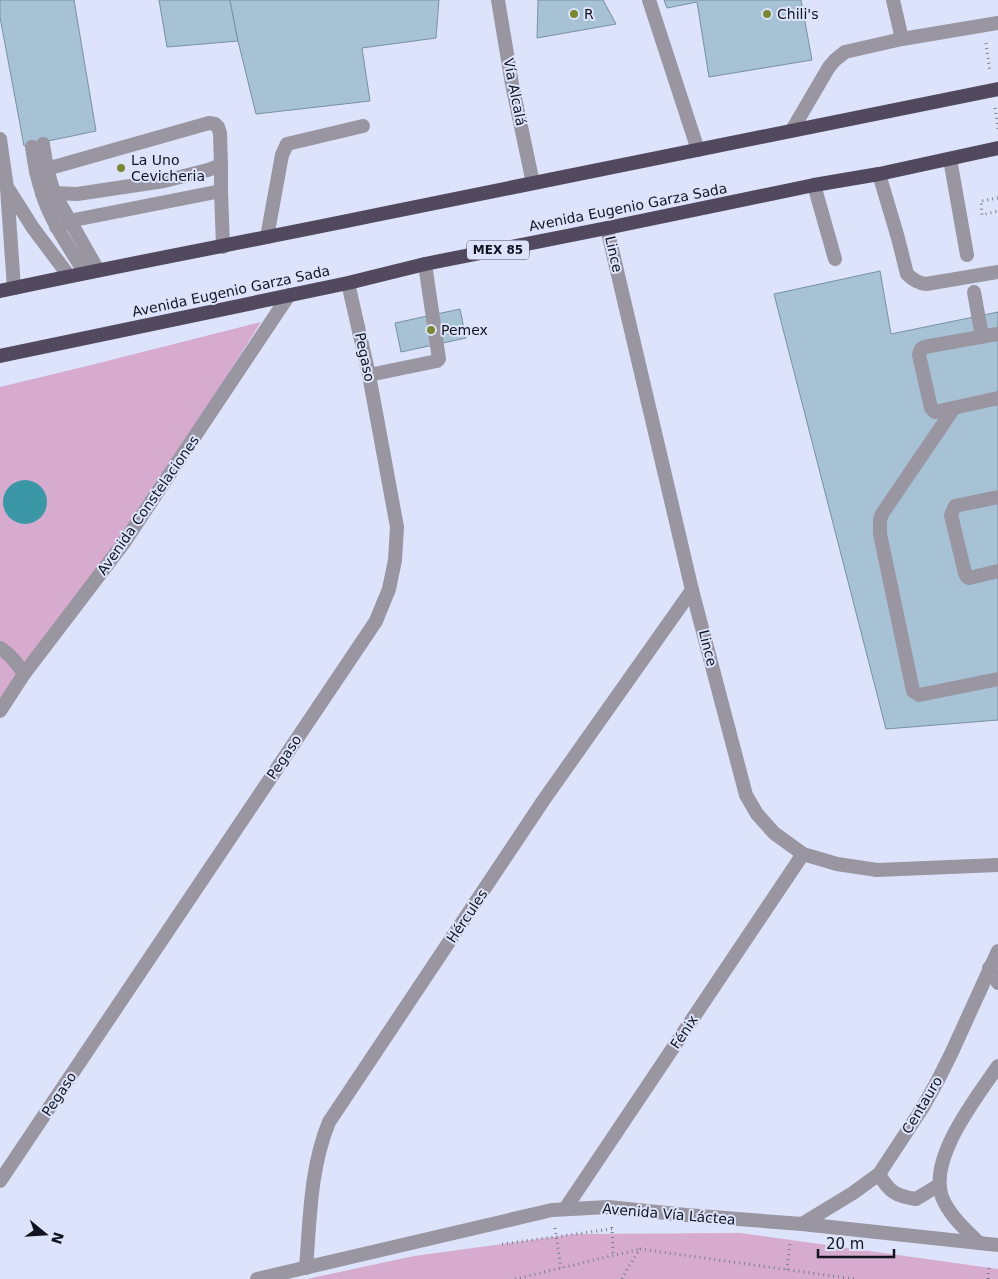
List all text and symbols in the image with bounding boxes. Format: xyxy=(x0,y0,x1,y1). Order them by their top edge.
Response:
place label: R xyxy=(584,6,594,22)
place label: Chili's xyxy=(777,6,818,22)
marker: R xyxy=(568,8,580,20)
marker: Chili's xyxy=(761,8,773,20)
street label: Vía Alcalá xyxy=(501,57,529,127)
place label: La Uno Cevicheria xyxy=(131,152,205,184)
marker: La Uno Cevicheria xyxy=(115,162,127,174)
street label: Avenida Eugenio Garza Sada xyxy=(527,180,729,234)
street label: Lince xyxy=(602,234,626,274)
road number: MEX 85 xyxy=(467,240,529,260)
street label: Avenida Eugenio Garza Sada xyxy=(131,262,331,320)
place label: Pemex xyxy=(441,322,488,338)
marker: Pemex xyxy=(425,324,437,336)
street label: Pegaso xyxy=(352,331,378,383)
street label: Avenida Constelaciones xyxy=(94,432,202,578)
street label: Lince xyxy=(696,628,720,668)
street label: Pegaso xyxy=(263,732,305,782)
street label: Hércules xyxy=(443,886,491,946)
street label: Fénix xyxy=(667,1012,701,1052)
street label: Pegaso xyxy=(38,1069,80,1119)
street label: Centauro xyxy=(899,1073,945,1137)
street label: Avenida Vía Láctea xyxy=(602,1200,736,1228)
north arrow xyxy=(20,1209,70,1259)
scale bar xyxy=(818,1226,894,1258)
text: N xyxy=(48,1230,67,1246)
text: 20 m xyxy=(826,1235,864,1253)

